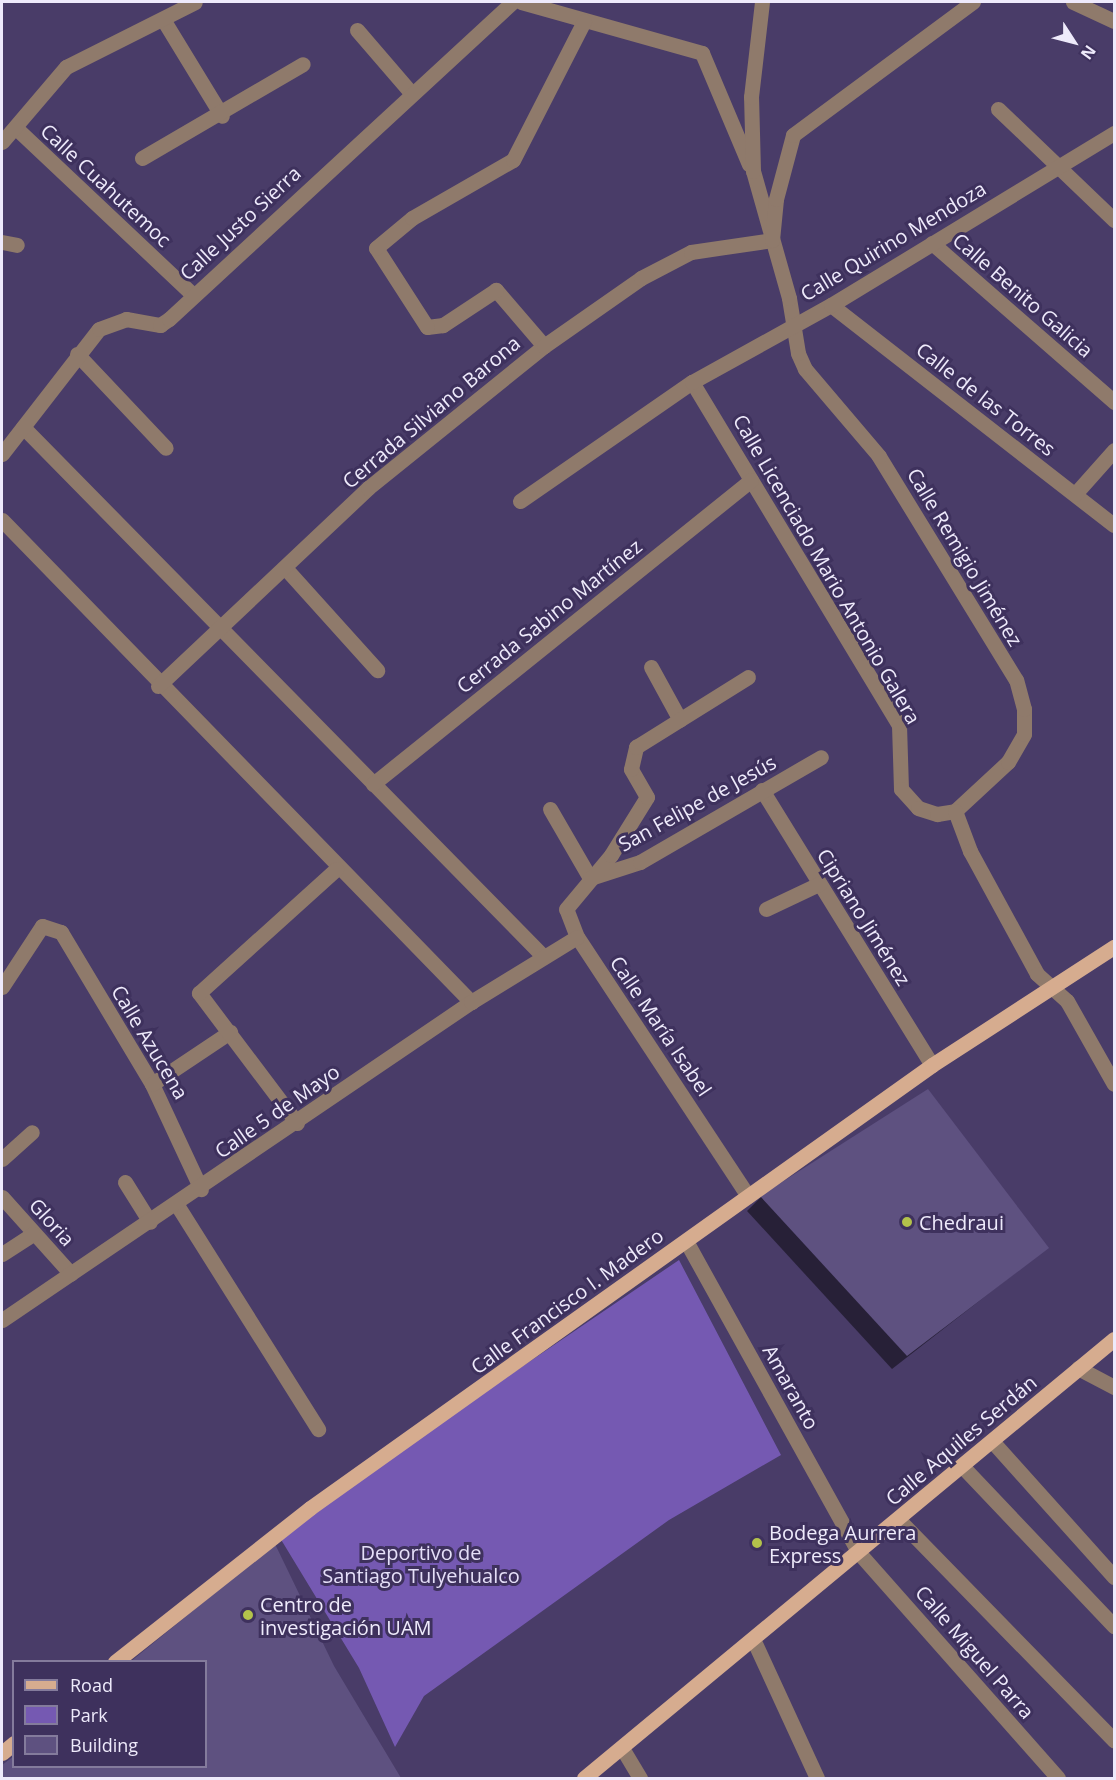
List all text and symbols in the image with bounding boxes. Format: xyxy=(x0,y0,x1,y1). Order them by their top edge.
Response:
north arrow xyxy=(1044,12,1104,72)
text: N xyxy=(1076,41,1101,64)
street label: Calle Cuahutemoc xyxy=(36,119,176,251)
street label: Calle Justo Sierra xyxy=(175,161,305,285)
street label: Calle Quirino Mendoza xyxy=(796,176,990,306)
street label: Calle Benito Galicia xyxy=(948,228,1098,362)
street label: Cerrada Silviano Barona xyxy=(337,331,525,493)
street label: Calle de las Torres xyxy=(912,337,1060,461)
street label: Calle Licenciado Mario Antonio Galera xyxy=(728,410,926,728)
street label: Calle Remigio Jiménez xyxy=(902,464,1028,650)
street label: Cerrada Sabino Martínez xyxy=(452,534,646,698)
street label: San Felipe de Jesús xyxy=(614,750,780,856)
street label: Cipriano Jiménez xyxy=(812,844,916,990)
street label: Calle María Isabel xyxy=(605,951,717,1101)
street label: Calle Azucena xyxy=(107,981,193,1103)
street label: Calle 5 de Mayo xyxy=(210,1059,344,1163)
street label: Gloria xyxy=(24,1193,80,1251)
place label: Chedraui xyxy=(919,1210,1004,1234)
marker: Chedraui xyxy=(900,1215,914,1229)
street label: Calle Francisco I. Madero xyxy=(466,1223,668,1379)
street label: Amaranto xyxy=(758,1341,824,1433)
street label: Calle Aquiles Serdán xyxy=(881,1370,1041,1510)
place label: Bodega Aurrera Express xyxy=(769,1520,916,1567)
marker: Bodega Aurrera Express xyxy=(750,1536,764,1550)
park label: Deportivo de Santiago Tulyehualco xyxy=(322,1541,520,1588)
street label: Calle Miguel Parra xyxy=(911,1581,1039,1723)
place label: Centro de investigación UAM xyxy=(260,1592,432,1639)
marker: Centro de investigación UAM xyxy=(241,1608,255,1622)
legend xyxy=(12,1660,207,1768)
text: Road xyxy=(70,1673,113,1697)
text: Park xyxy=(70,1703,108,1727)
text: Building xyxy=(70,1733,138,1757)

